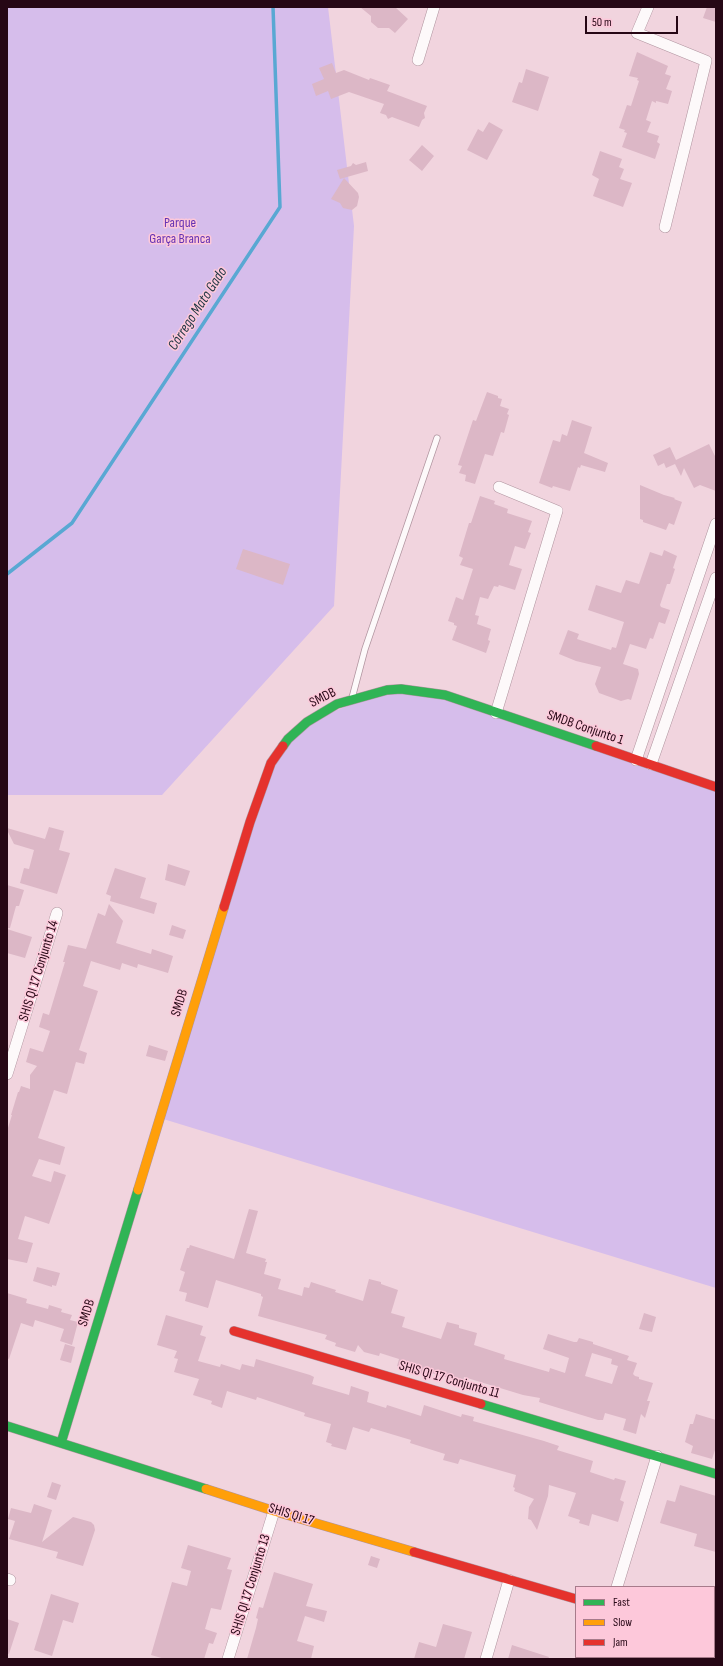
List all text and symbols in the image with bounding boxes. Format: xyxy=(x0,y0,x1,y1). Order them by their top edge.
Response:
scale bar xyxy=(587,8,680,34)
text: 50 m xyxy=(592,15,612,30)
park label: Parque Garça Branca xyxy=(149,215,211,248)
water label: Córrego Mato Gado xyxy=(165,264,231,354)
street label: SMDB xyxy=(307,684,339,712)
street label: SMDB Conjunto 1 xyxy=(545,707,625,749)
street label: SHIS QI 17 Conjunto 14 xyxy=(16,918,62,1024)
street label: SMDB xyxy=(168,987,192,1019)
street label: SMDB xyxy=(75,1297,99,1329)
street label: SHIS QI 17 Conjunto 11 xyxy=(397,1358,501,1402)
street label: SHIS QI 17 xyxy=(266,1500,316,1530)
street label: SHIS QI 17 Conjunto 13 xyxy=(228,1532,274,1638)
legend xyxy=(575,1586,715,1658)
text: Fast xyxy=(613,1595,630,1610)
text: Slow xyxy=(613,1615,632,1630)
text: Jam xyxy=(613,1635,628,1650)

